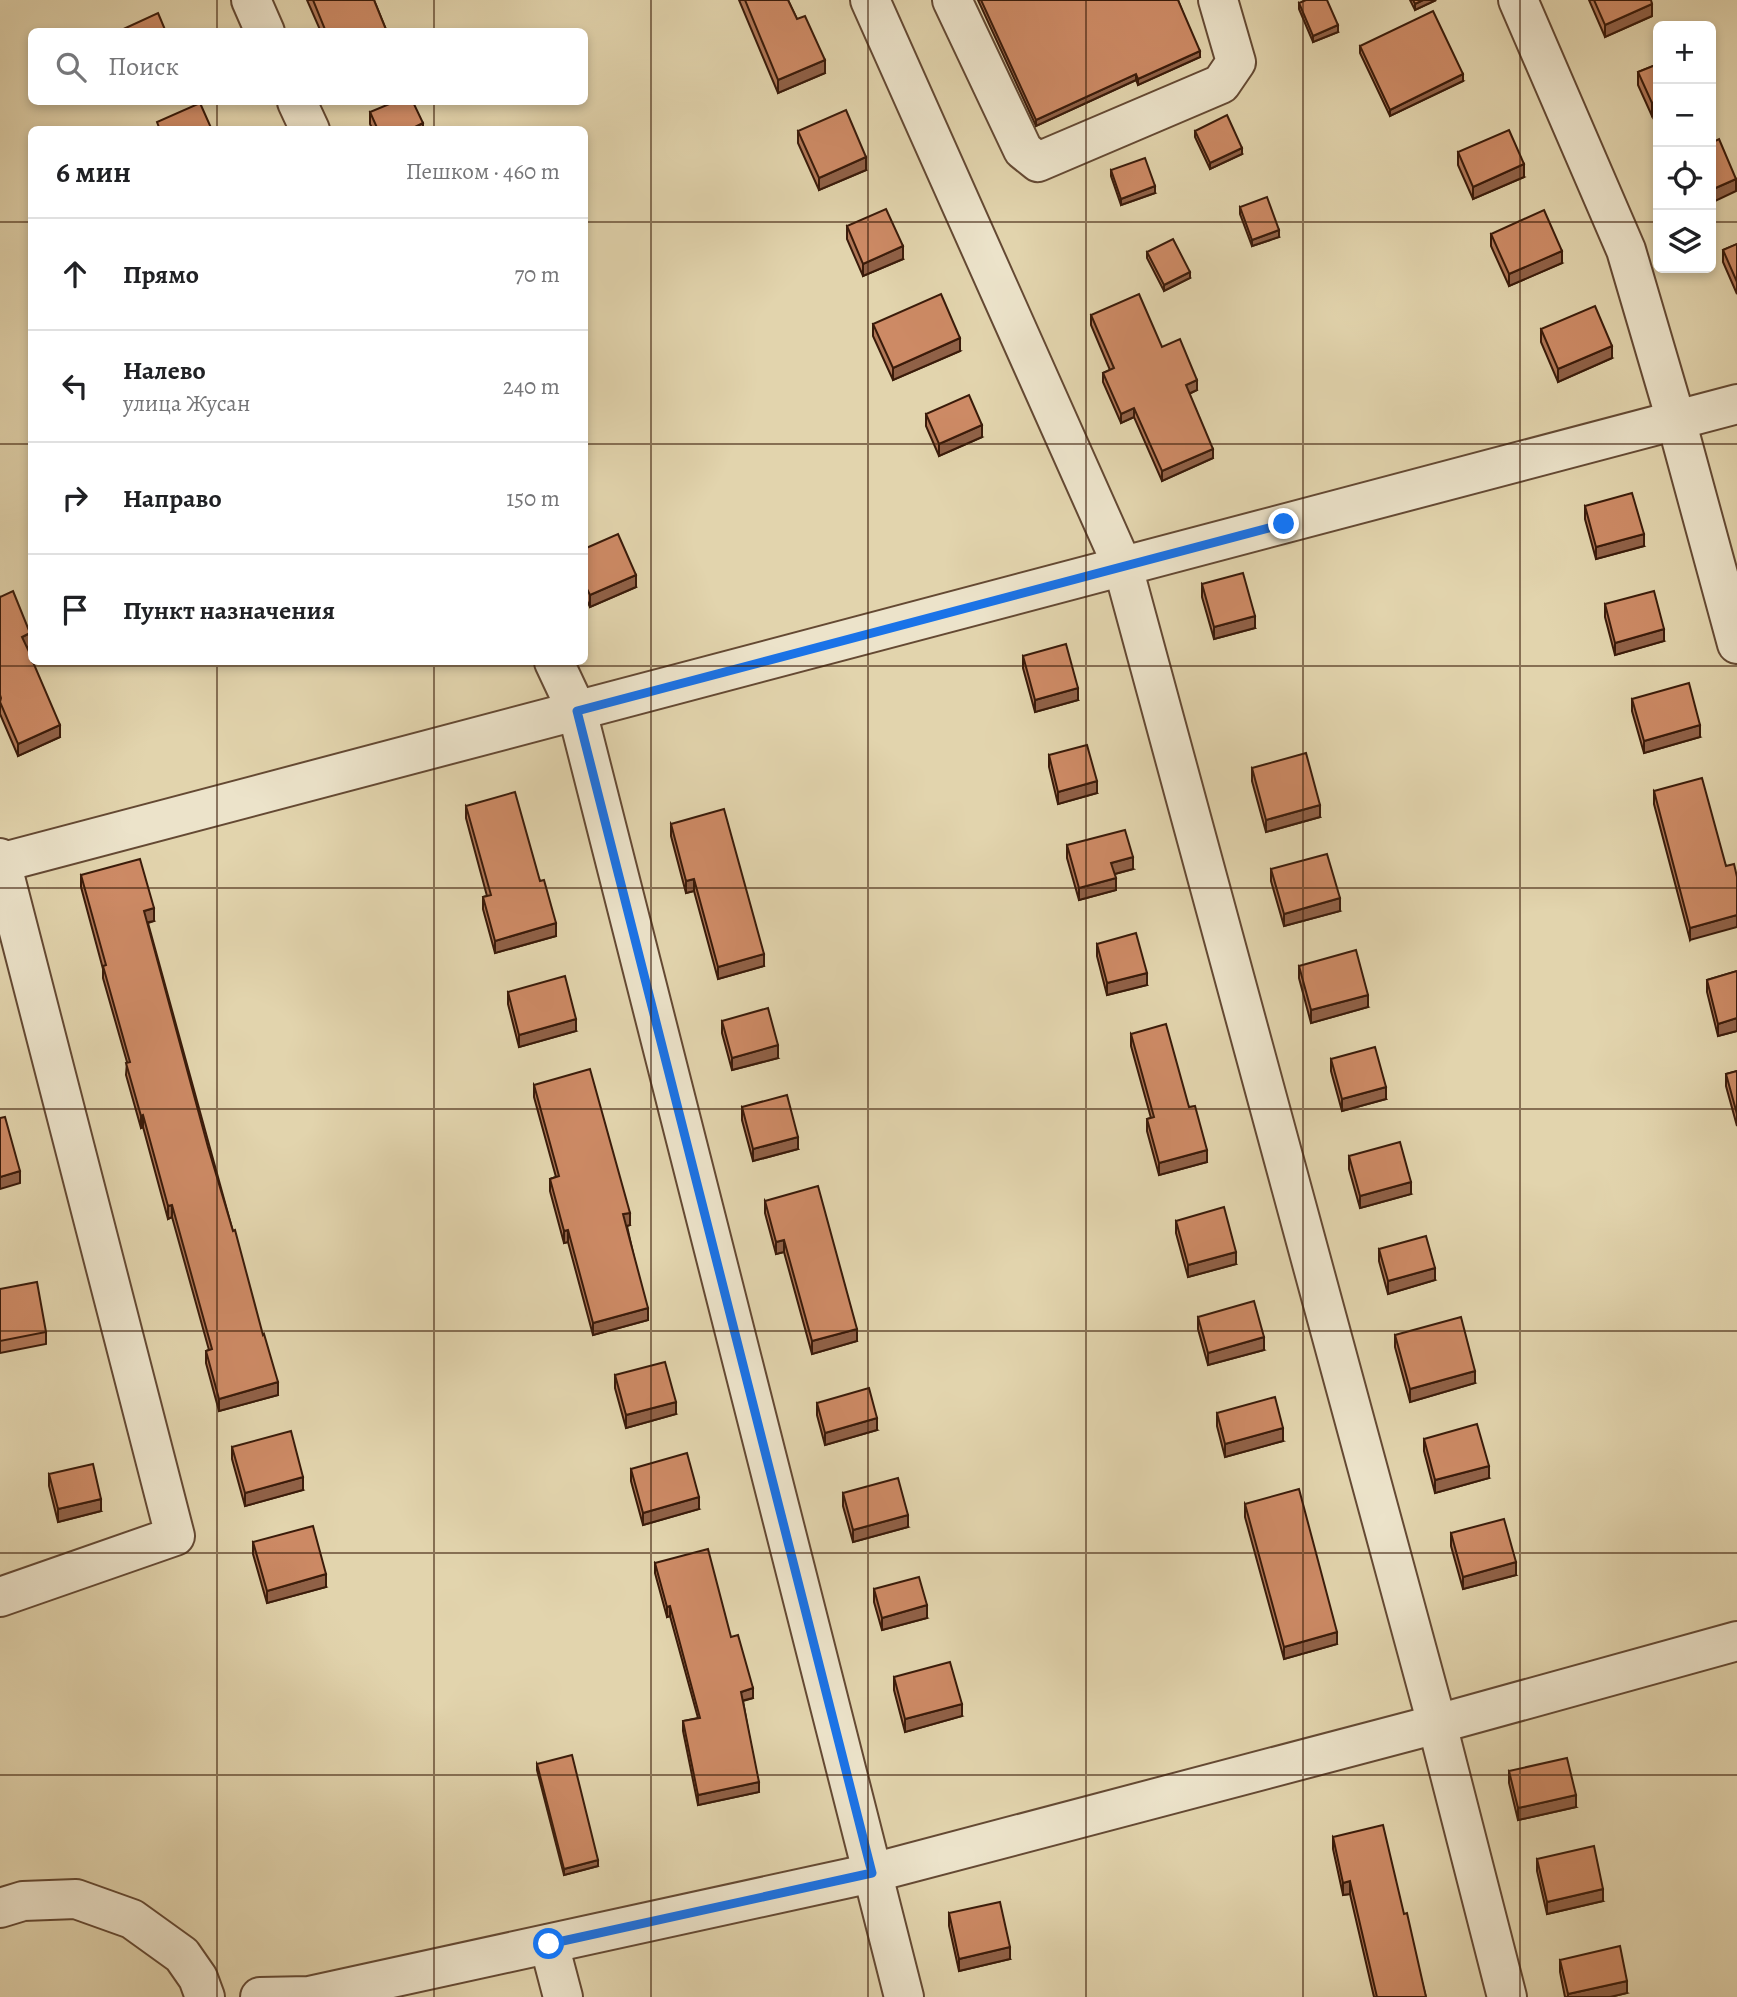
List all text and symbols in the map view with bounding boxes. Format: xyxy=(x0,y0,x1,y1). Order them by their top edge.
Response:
map controls xyxy=(1653,21,1716,273)
button: + xyxy=(1653,21,1716,84)
search box xyxy=(28,28,588,105)
icon: search xyxy=(52,48,90,86)
text: Поиск xyxy=(108,49,179,84)
button: − xyxy=(1653,84,1716,147)
button: locate xyxy=(1653,147,1716,210)
text: 6 мин xyxy=(56,152,131,192)
text: Пешком · 460 m xyxy=(406,156,560,187)
button: layers xyxy=(1653,210,1716,273)
icon: ahead xyxy=(56,255,94,293)
text: Прямо xyxy=(123,257,199,292)
text: 70 m xyxy=(514,259,560,290)
text: Налево xyxy=(123,353,206,388)
icon: left xyxy=(56,367,94,405)
text: 240 m xyxy=(503,371,560,402)
text: улица Жусан xyxy=(123,388,250,419)
icon: right xyxy=(56,479,94,517)
text: Направо xyxy=(123,481,222,516)
text: 150 m xyxy=(506,483,560,514)
route end xyxy=(1268,508,1299,539)
icon: arrive xyxy=(56,591,94,629)
text: Пункт назначения xyxy=(123,593,335,628)
route start xyxy=(533,1928,564,1959)

